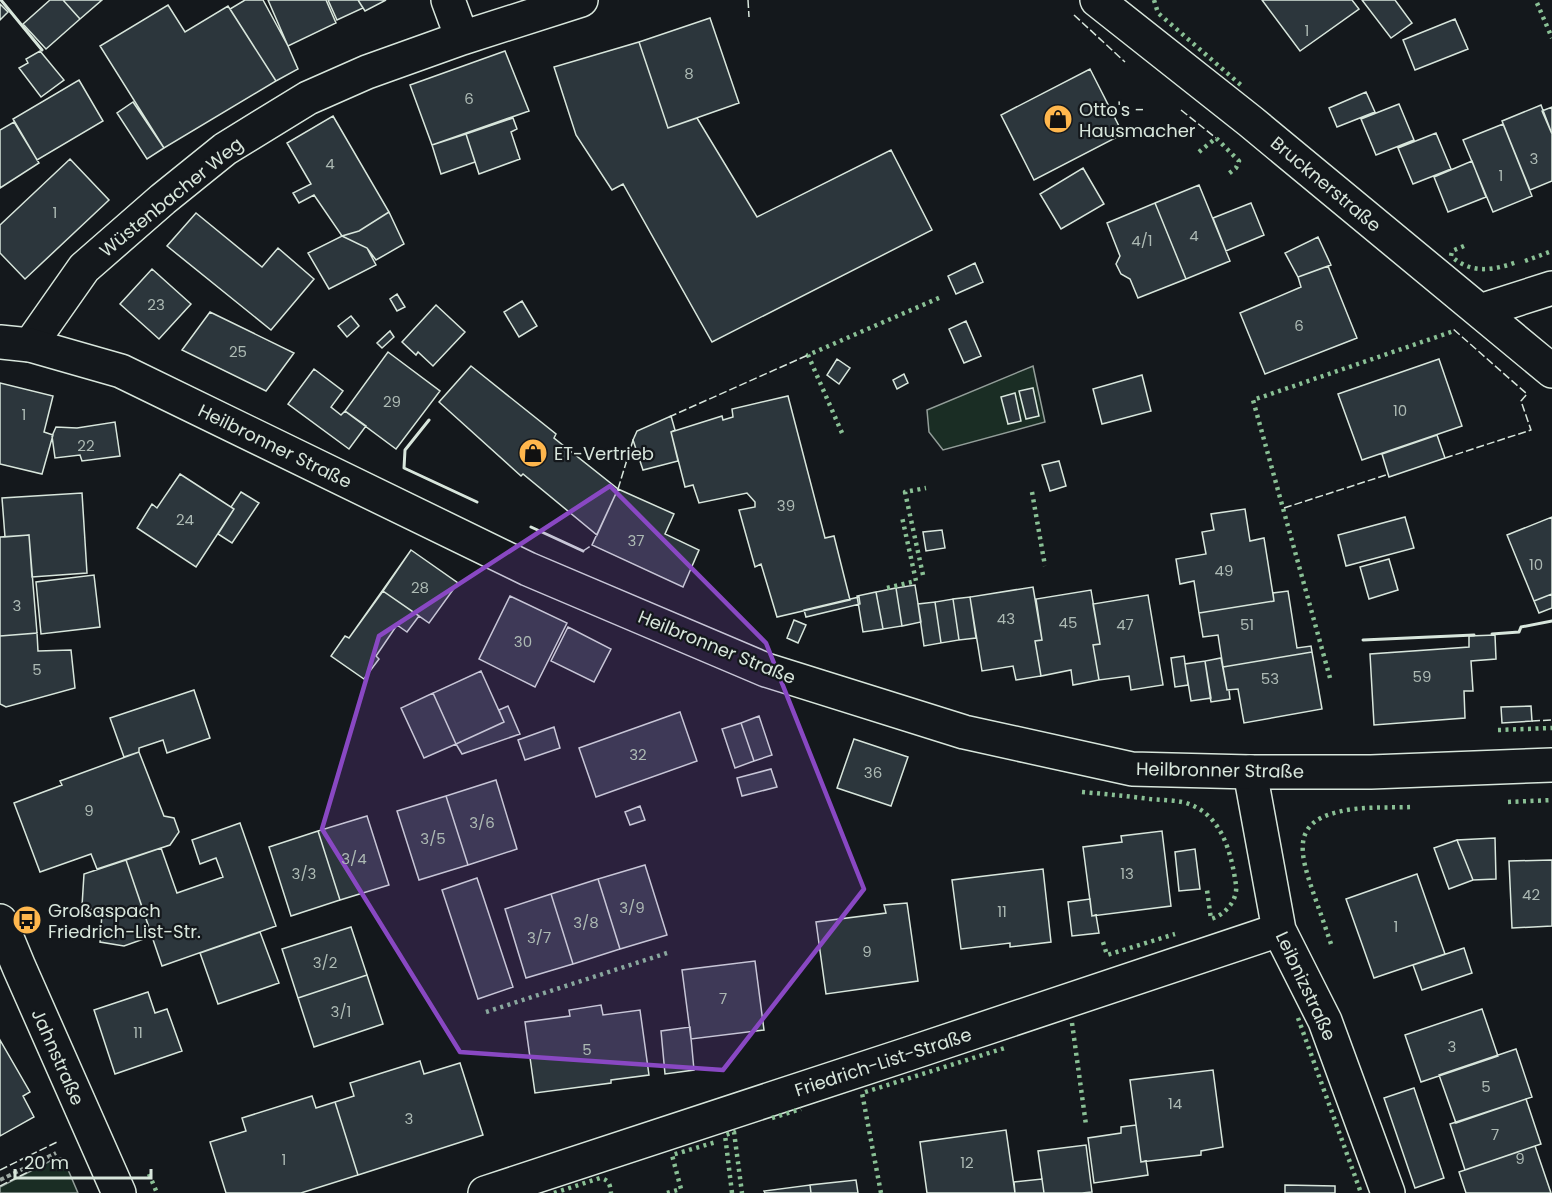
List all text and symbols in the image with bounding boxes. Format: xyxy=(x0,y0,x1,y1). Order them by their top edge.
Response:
house number: 1 xyxy=(1305,20,1309,41)
house number: 8 xyxy=(684,63,694,84)
house number: 6 xyxy=(464,88,474,109)
place label: Otto's - Hausmacher xyxy=(1079,97,1196,143)
shop icon: Otto's - Hausmacher xyxy=(1042,103,1074,135)
street label: Brucknerstraße xyxy=(1265,130,1387,238)
street label: Wüstenbacher Weg xyxy=(94,131,248,263)
house number: 3 xyxy=(1530,148,1538,169)
house number: 4 xyxy=(325,153,335,174)
house number: 1 xyxy=(1499,165,1503,186)
house number: 1 xyxy=(53,202,57,223)
house number: 4 xyxy=(1189,225,1199,246)
house number: 4/1 xyxy=(1131,230,1153,251)
house number: 23 xyxy=(147,294,165,315)
house number: 6 xyxy=(1294,315,1304,336)
house number: 25 xyxy=(229,341,247,362)
house number: 29 xyxy=(383,391,401,412)
street label: Heilbronner Straße xyxy=(194,398,356,494)
house number: 10 xyxy=(1393,400,1407,421)
house number: 1 xyxy=(22,404,26,425)
house number: 22 xyxy=(77,435,95,456)
shop icon: ET-Vertrieb xyxy=(517,437,549,469)
place label: ET-Vertrieb xyxy=(554,441,654,466)
house number: 39 xyxy=(777,495,795,516)
house number: 24 xyxy=(176,509,194,530)
house number: 37 xyxy=(627,530,645,551)
house number: 10 xyxy=(1529,554,1543,575)
house number: 49 xyxy=(1215,560,1233,581)
house number: 28 xyxy=(411,577,429,598)
house number: 3 xyxy=(13,595,21,616)
street label: Heilbronner Straße xyxy=(634,604,800,690)
house number: 43 xyxy=(997,608,1015,629)
house number: 45 xyxy=(1059,612,1077,633)
house number: 47 xyxy=(1116,614,1134,635)
house number: 51 xyxy=(1240,614,1254,635)
house number: 30 xyxy=(514,631,532,652)
house number: 5 xyxy=(32,659,42,680)
house number: 59 xyxy=(1413,666,1431,687)
house number: 53 xyxy=(1261,668,1279,689)
house number: 32 xyxy=(629,744,647,765)
street label: Heilbronner Straße xyxy=(1136,756,1304,784)
house number: 36 xyxy=(864,762,882,783)
house number: 9 xyxy=(84,800,94,821)
house number: 3/6 xyxy=(469,812,495,833)
house number: 3/5 xyxy=(420,828,446,849)
house number: 3/4 xyxy=(341,848,367,869)
house number: 3/3 xyxy=(292,863,316,884)
house number: 13 xyxy=(1120,863,1134,884)
house number: 42 xyxy=(1522,884,1540,905)
house number: 3/9 xyxy=(619,897,645,918)
place label: Großaspach Friedrich-List-Str. xyxy=(48,898,201,944)
house number: 11 xyxy=(997,901,1007,922)
bus stop icon: Großaspach Friedrich-List-Str. xyxy=(11,904,43,936)
house number: 3/8 xyxy=(573,912,599,933)
house number: 1 xyxy=(1394,916,1398,937)
house number: 3/7 xyxy=(527,927,551,948)
street label: Leibnizstraße xyxy=(1270,927,1342,1045)
house number: 9 xyxy=(862,941,872,962)
house number: 3/2 xyxy=(313,952,337,973)
house number: 7 xyxy=(719,988,727,1009)
house number: 3/1 xyxy=(331,1001,351,1022)
street label: Jahnstraße xyxy=(26,1005,90,1109)
house number: 11 xyxy=(133,1022,143,1043)
street label: Friedrich-List-Straße xyxy=(791,1022,975,1102)
house number: 3 xyxy=(1448,1036,1456,1057)
house number: 5 xyxy=(582,1039,592,1060)
house number: 5 xyxy=(1481,1076,1491,1097)
house number: 14 xyxy=(1168,1093,1182,1114)
house number: 3 xyxy=(405,1108,413,1129)
house number: 7 xyxy=(1491,1124,1499,1145)
scale bar xyxy=(15,1142,152,1180)
house number: 9 xyxy=(1515,1148,1525,1169)
house number: 1 xyxy=(282,1149,286,1170)
text: 20 m xyxy=(24,1150,69,1175)
house number: 12 xyxy=(960,1152,974,1173)

